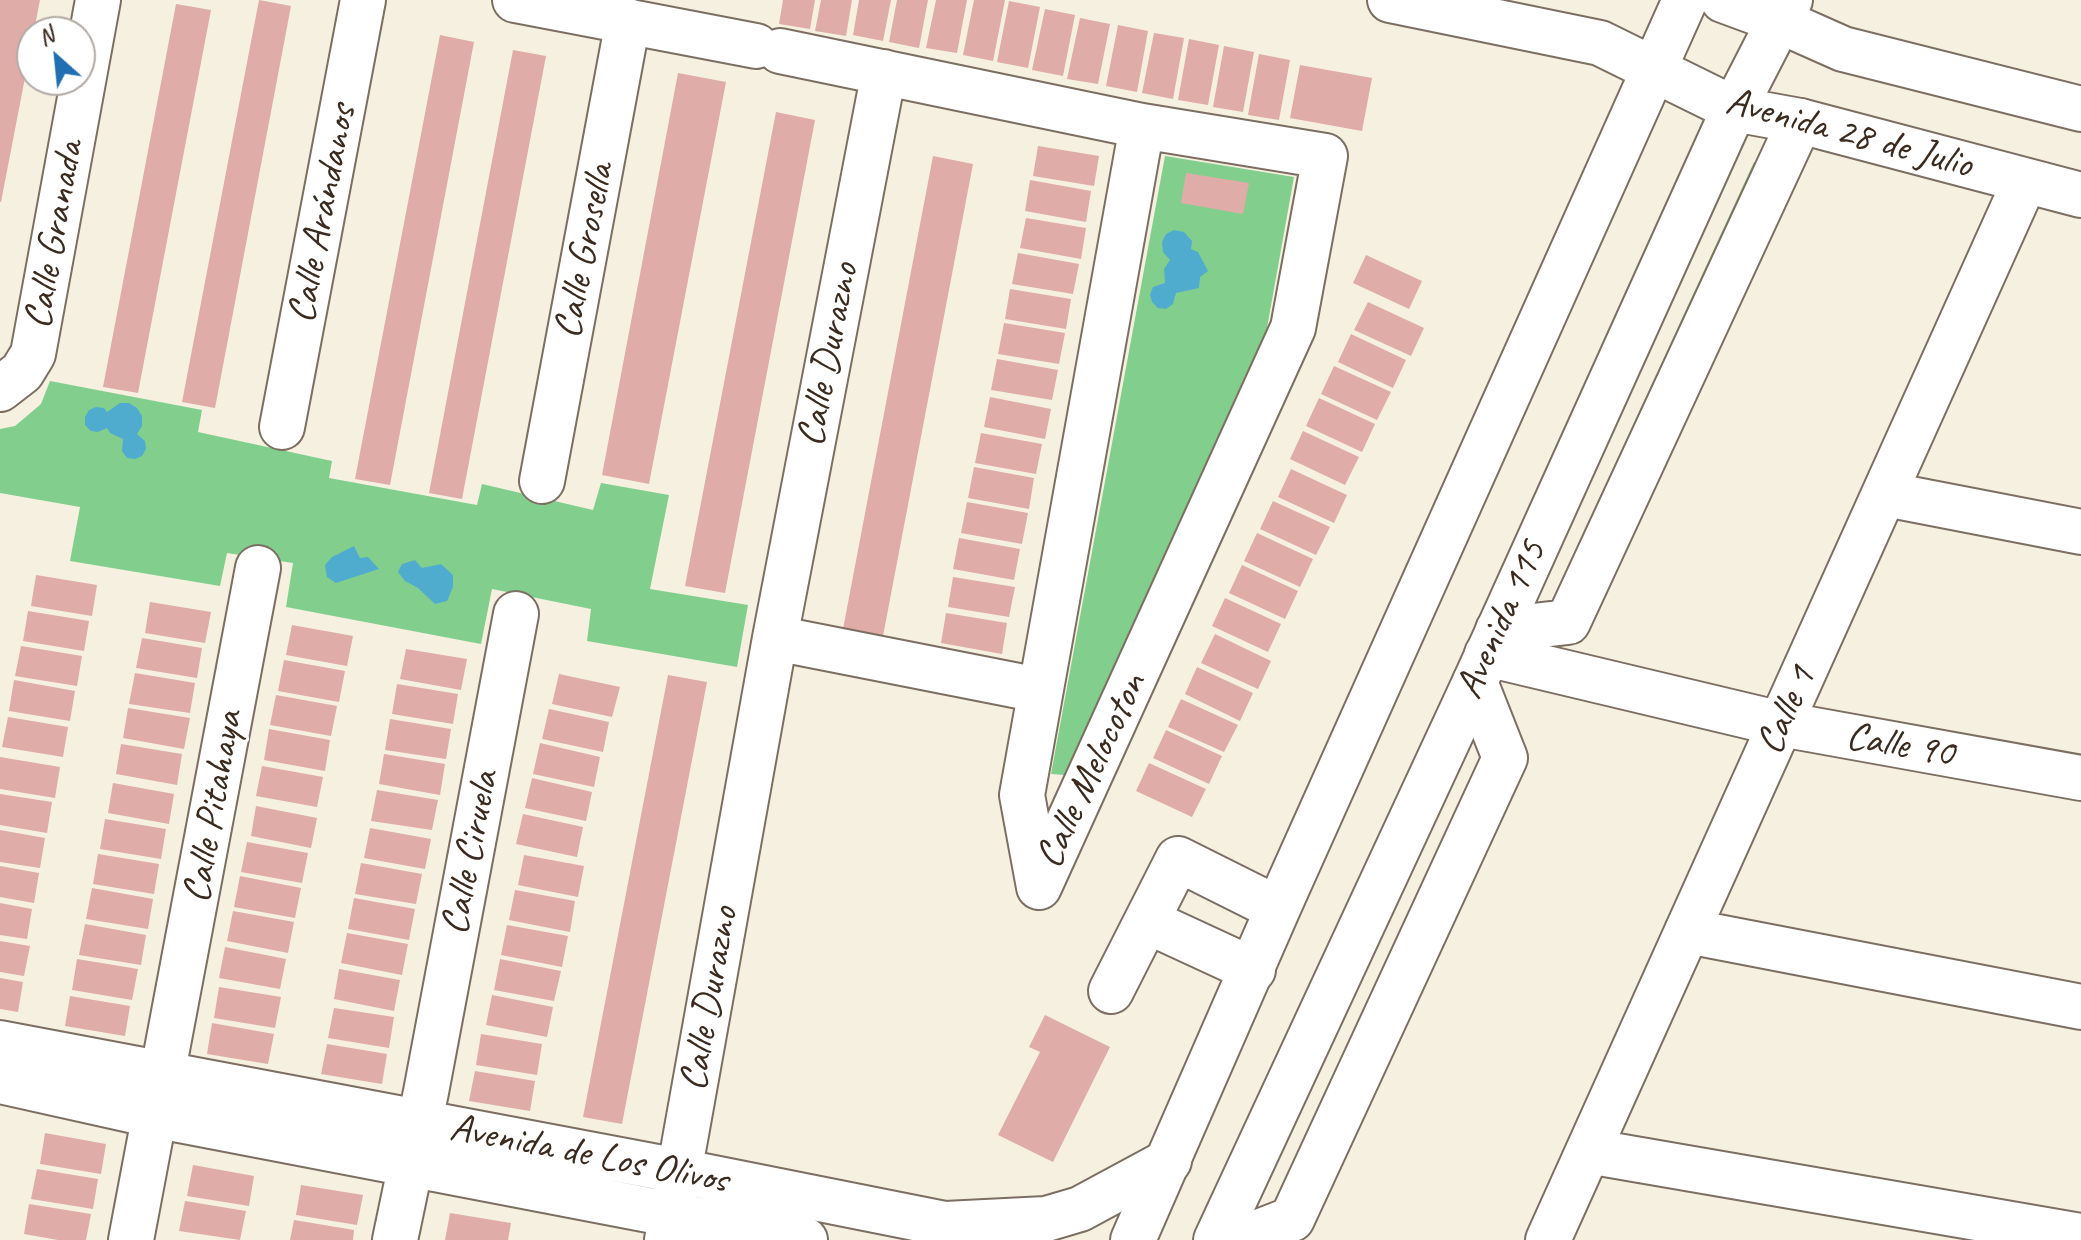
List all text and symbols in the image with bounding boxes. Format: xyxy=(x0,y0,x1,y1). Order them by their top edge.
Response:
north arrow xyxy=(16,16,96,96)
text: N xyxy=(34,21,58,52)
street label: Avenida 28 de Julio xyxy=(1721,78,1977,190)
street label: Calle Arándanos xyxy=(278,101,368,327)
street label: Calle Granada xyxy=(15,137,95,333)
street label: Calle Grosella xyxy=(545,159,625,343)
street label: Calle Durazno xyxy=(788,259,870,451)
street label: Avenida 115 xyxy=(1446,534,1558,706)
street label: Calle 1 xyxy=(1747,660,1827,762)
street label: Calle Melocoton xyxy=(1026,666,1158,876)
street label: Calle Pitahaya xyxy=(174,707,254,907)
street label: Calle 90 xyxy=(1842,713,1958,779)
street label: Calle Ciruela xyxy=(432,767,510,939)
street label: Calle Durazno xyxy=(670,903,750,1095)
street label: Avenida de Los Olivos xyxy=(446,1105,732,1205)

